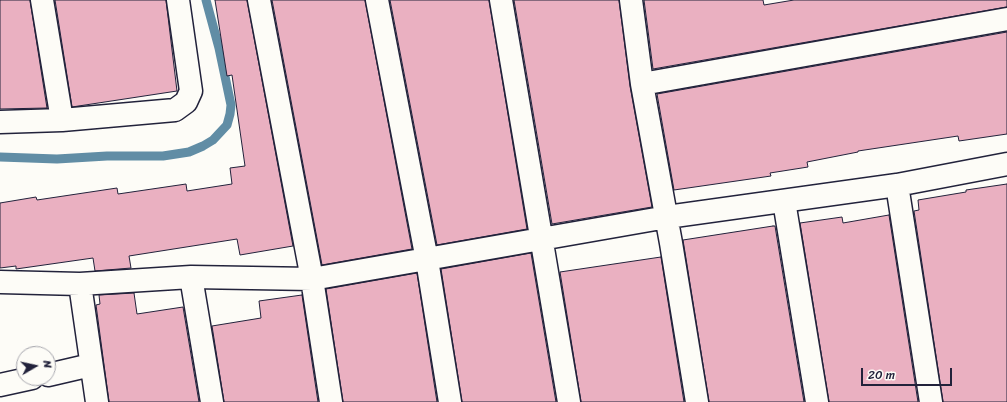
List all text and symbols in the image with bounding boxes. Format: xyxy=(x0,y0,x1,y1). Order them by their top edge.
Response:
north arrow xyxy=(16,346,56,386)
text: N xyxy=(37,359,57,369)
scale bar xyxy=(863,360,954,386)
text: 20 m xyxy=(868,364,895,386)

